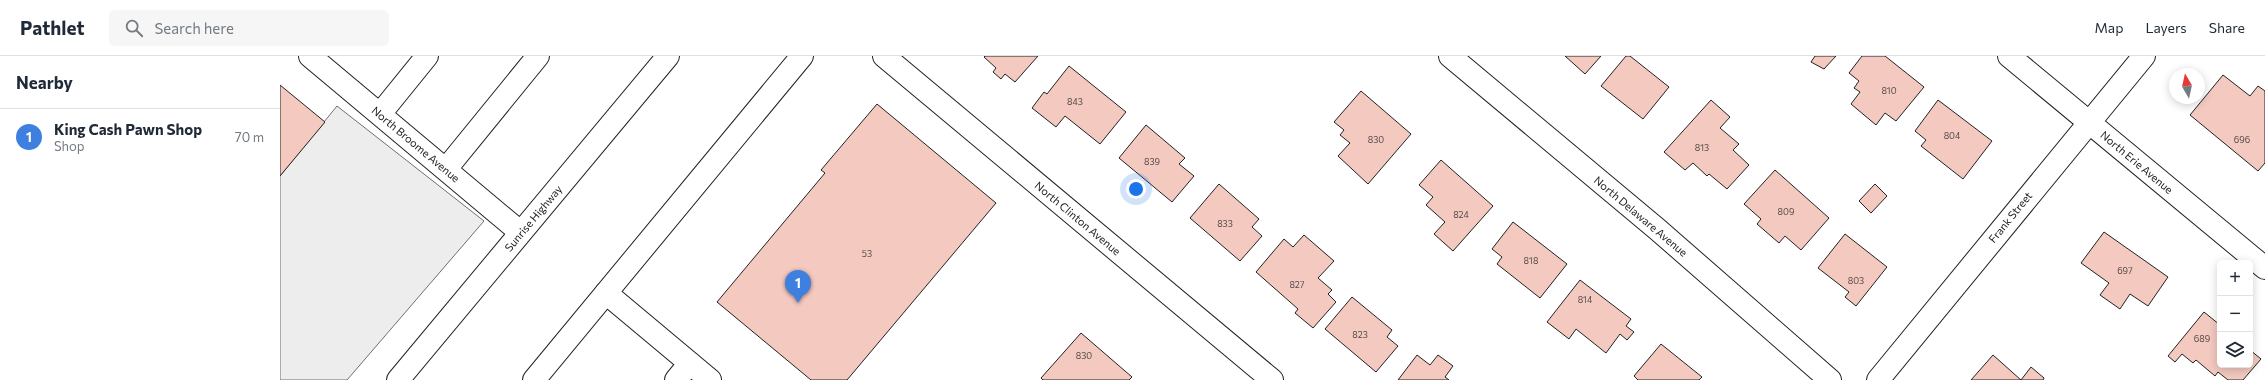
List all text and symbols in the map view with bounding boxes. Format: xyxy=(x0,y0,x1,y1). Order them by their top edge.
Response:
search box xyxy=(109,10,389,46)
text: Pathlet xyxy=(20,16,85,39)
icon: search xyxy=(123,17,145,39)
text: Search here xyxy=(155,19,234,37)
text: Map xyxy=(2095,19,2123,36)
text: Layers xyxy=(2145,19,2187,36)
text: Share xyxy=(2209,19,2245,36)
north arrow xyxy=(2169,68,2205,104)
text: Nearby xyxy=(16,72,73,93)
house number: 810 xyxy=(1881,85,1897,96)
house number: 843 xyxy=(1067,96,1083,107)
street label: North Broome Avenue xyxy=(369,103,463,185)
text: King Cash Pawn Shop xyxy=(54,120,202,138)
street label: North Erie Avenue xyxy=(2098,128,2176,196)
text: 1 xyxy=(26,129,32,145)
text: 70 m xyxy=(235,129,264,145)
house number: 804 xyxy=(1944,130,1961,141)
house number: 830 xyxy=(1368,134,1384,145)
house number: 696 xyxy=(2234,134,2250,145)
text: Shop xyxy=(54,138,85,154)
house number: 813 xyxy=(1695,142,1709,153)
house number: 839 xyxy=(1144,156,1160,167)
street label: North Delaware Avenue xyxy=(1592,173,1690,259)
street label: North Clinton Avenue xyxy=(1033,178,1124,258)
your location xyxy=(1126,179,1146,199)
street label: Sunrise Highway xyxy=(502,182,565,254)
street label: Frank Street xyxy=(1986,189,2035,245)
house number: 809 xyxy=(1778,206,1794,217)
house number: 824 xyxy=(1453,209,1469,220)
house number: 833 xyxy=(1217,218,1233,229)
house number: 53 xyxy=(862,248,872,259)
house number: 818 xyxy=(1524,255,1538,266)
map controls xyxy=(2217,260,2253,368)
button: + xyxy=(2217,260,2253,296)
house number: 697 xyxy=(2117,265,2133,276)
pin: 1 xyxy=(785,270,811,303)
house number: 803 xyxy=(1848,275,1864,286)
house number: 827 xyxy=(1289,279,1305,290)
house number: 814 xyxy=(1578,294,1593,305)
button: − xyxy=(2217,296,2253,332)
house number: 823 xyxy=(1352,329,1368,340)
button: layers xyxy=(2217,332,2253,368)
house number: 689 xyxy=(2194,333,2210,344)
house number: 830 xyxy=(1076,350,1092,361)

